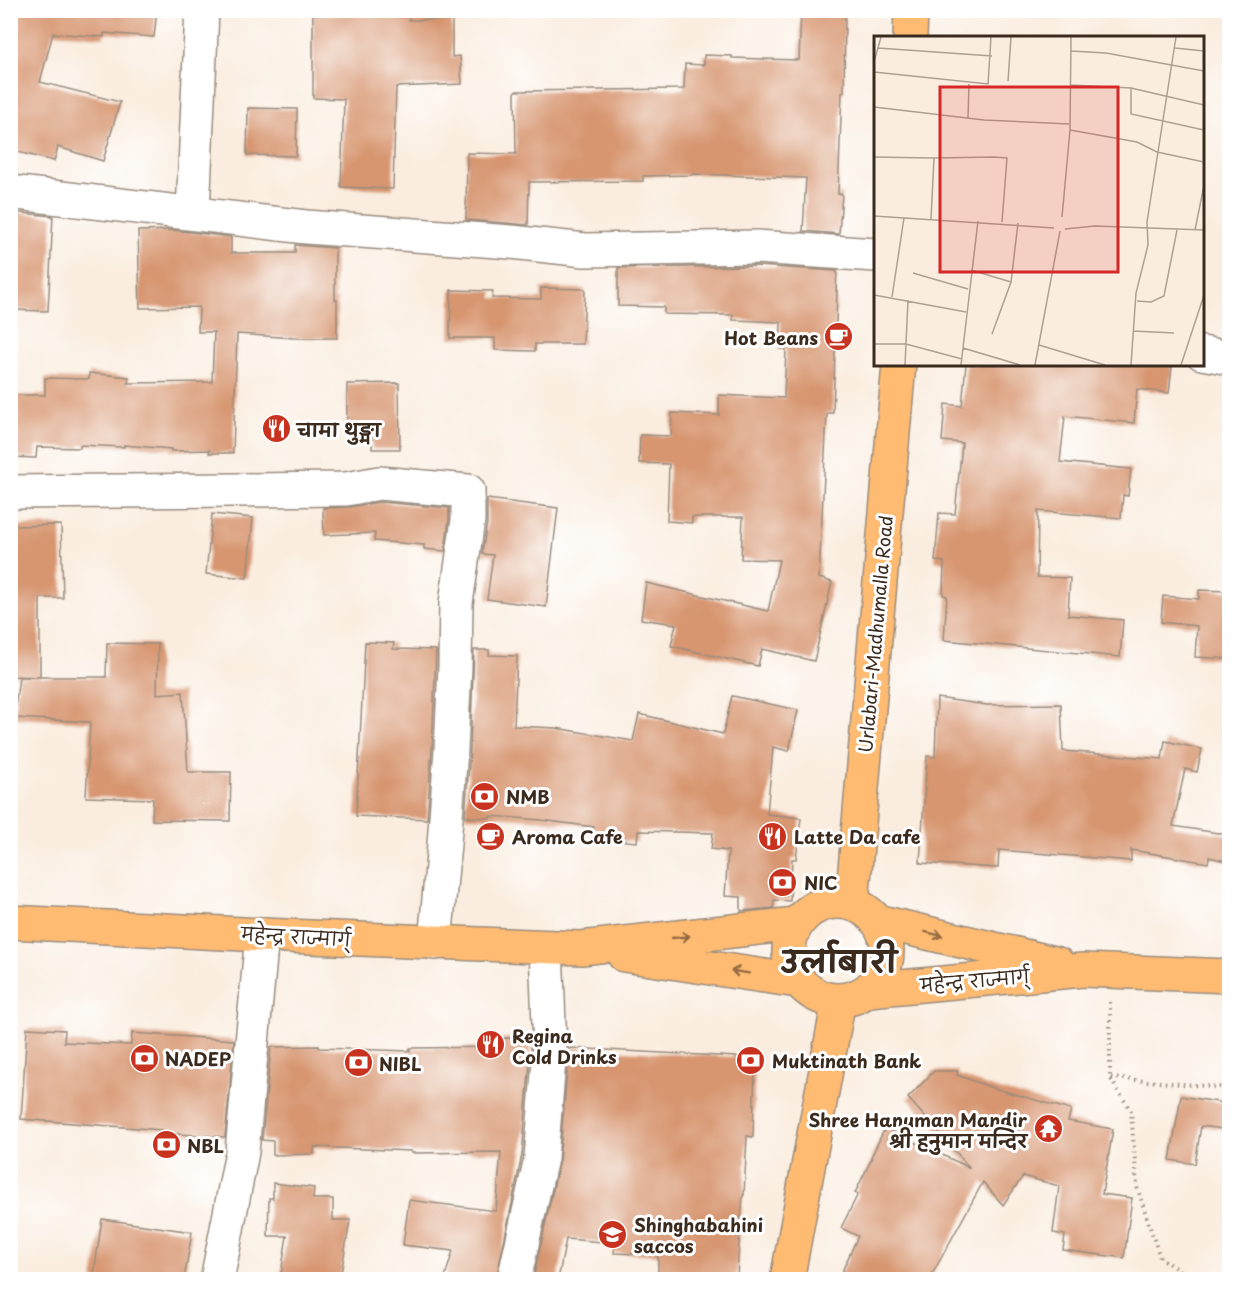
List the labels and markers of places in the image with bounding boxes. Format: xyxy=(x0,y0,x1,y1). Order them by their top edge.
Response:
cafe icon: Hot Beans xyxy=(823,321,855,353)
place label: Hot Beans xyxy=(724,324,818,351)
restaurant icon: चामा थुङ्मा xyxy=(260,413,292,445)
place label: चामा थुङ्मा xyxy=(295,416,382,445)
bank icon: NMB xyxy=(469,780,501,812)
place label: NMB xyxy=(506,783,550,810)
cafe icon: Aroma Cafe xyxy=(475,820,507,852)
restaurant icon: Latte Da cafe xyxy=(757,820,789,852)
place label: Aroma Cafe xyxy=(512,823,623,850)
place label: Latte Da cafe xyxy=(794,823,921,850)
bank icon: NIC xyxy=(767,866,799,898)
place label: NIC xyxy=(804,869,838,896)
place label: Regina Cold Drinks xyxy=(512,1022,617,1070)
restaurant icon: Regina Cold Drinks xyxy=(475,1029,507,1061)
bank icon: NADEP xyxy=(128,1042,160,1074)
bank icon: Muktinath Bank xyxy=(735,1044,767,1076)
place label: NADEP xyxy=(165,1045,231,1072)
bank icon: NIBL xyxy=(342,1047,374,1079)
place label: Muktinath Bank xyxy=(772,1047,921,1074)
place label: NIBL xyxy=(379,1050,421,1077)
place label: Shree Hanuman Mandir श्री हनुमान मन्दिर xyxy=(808,1106,1029,1155)
temple icon: Shree Hanuman Mandir श्री हनुमान मन्दिर xyxy=(1032,1113,1064,1145)
bank icon: NBL xyxy=(150,1129,182,1161)
place label: NBL xyxy=(187,1132,224,1159)
place label: Shinghabahini saccos xyxy=(634,1211,763,1259)
school or university icon: Shinghabahini saccos xyxy=(597,1218,629,1250)

